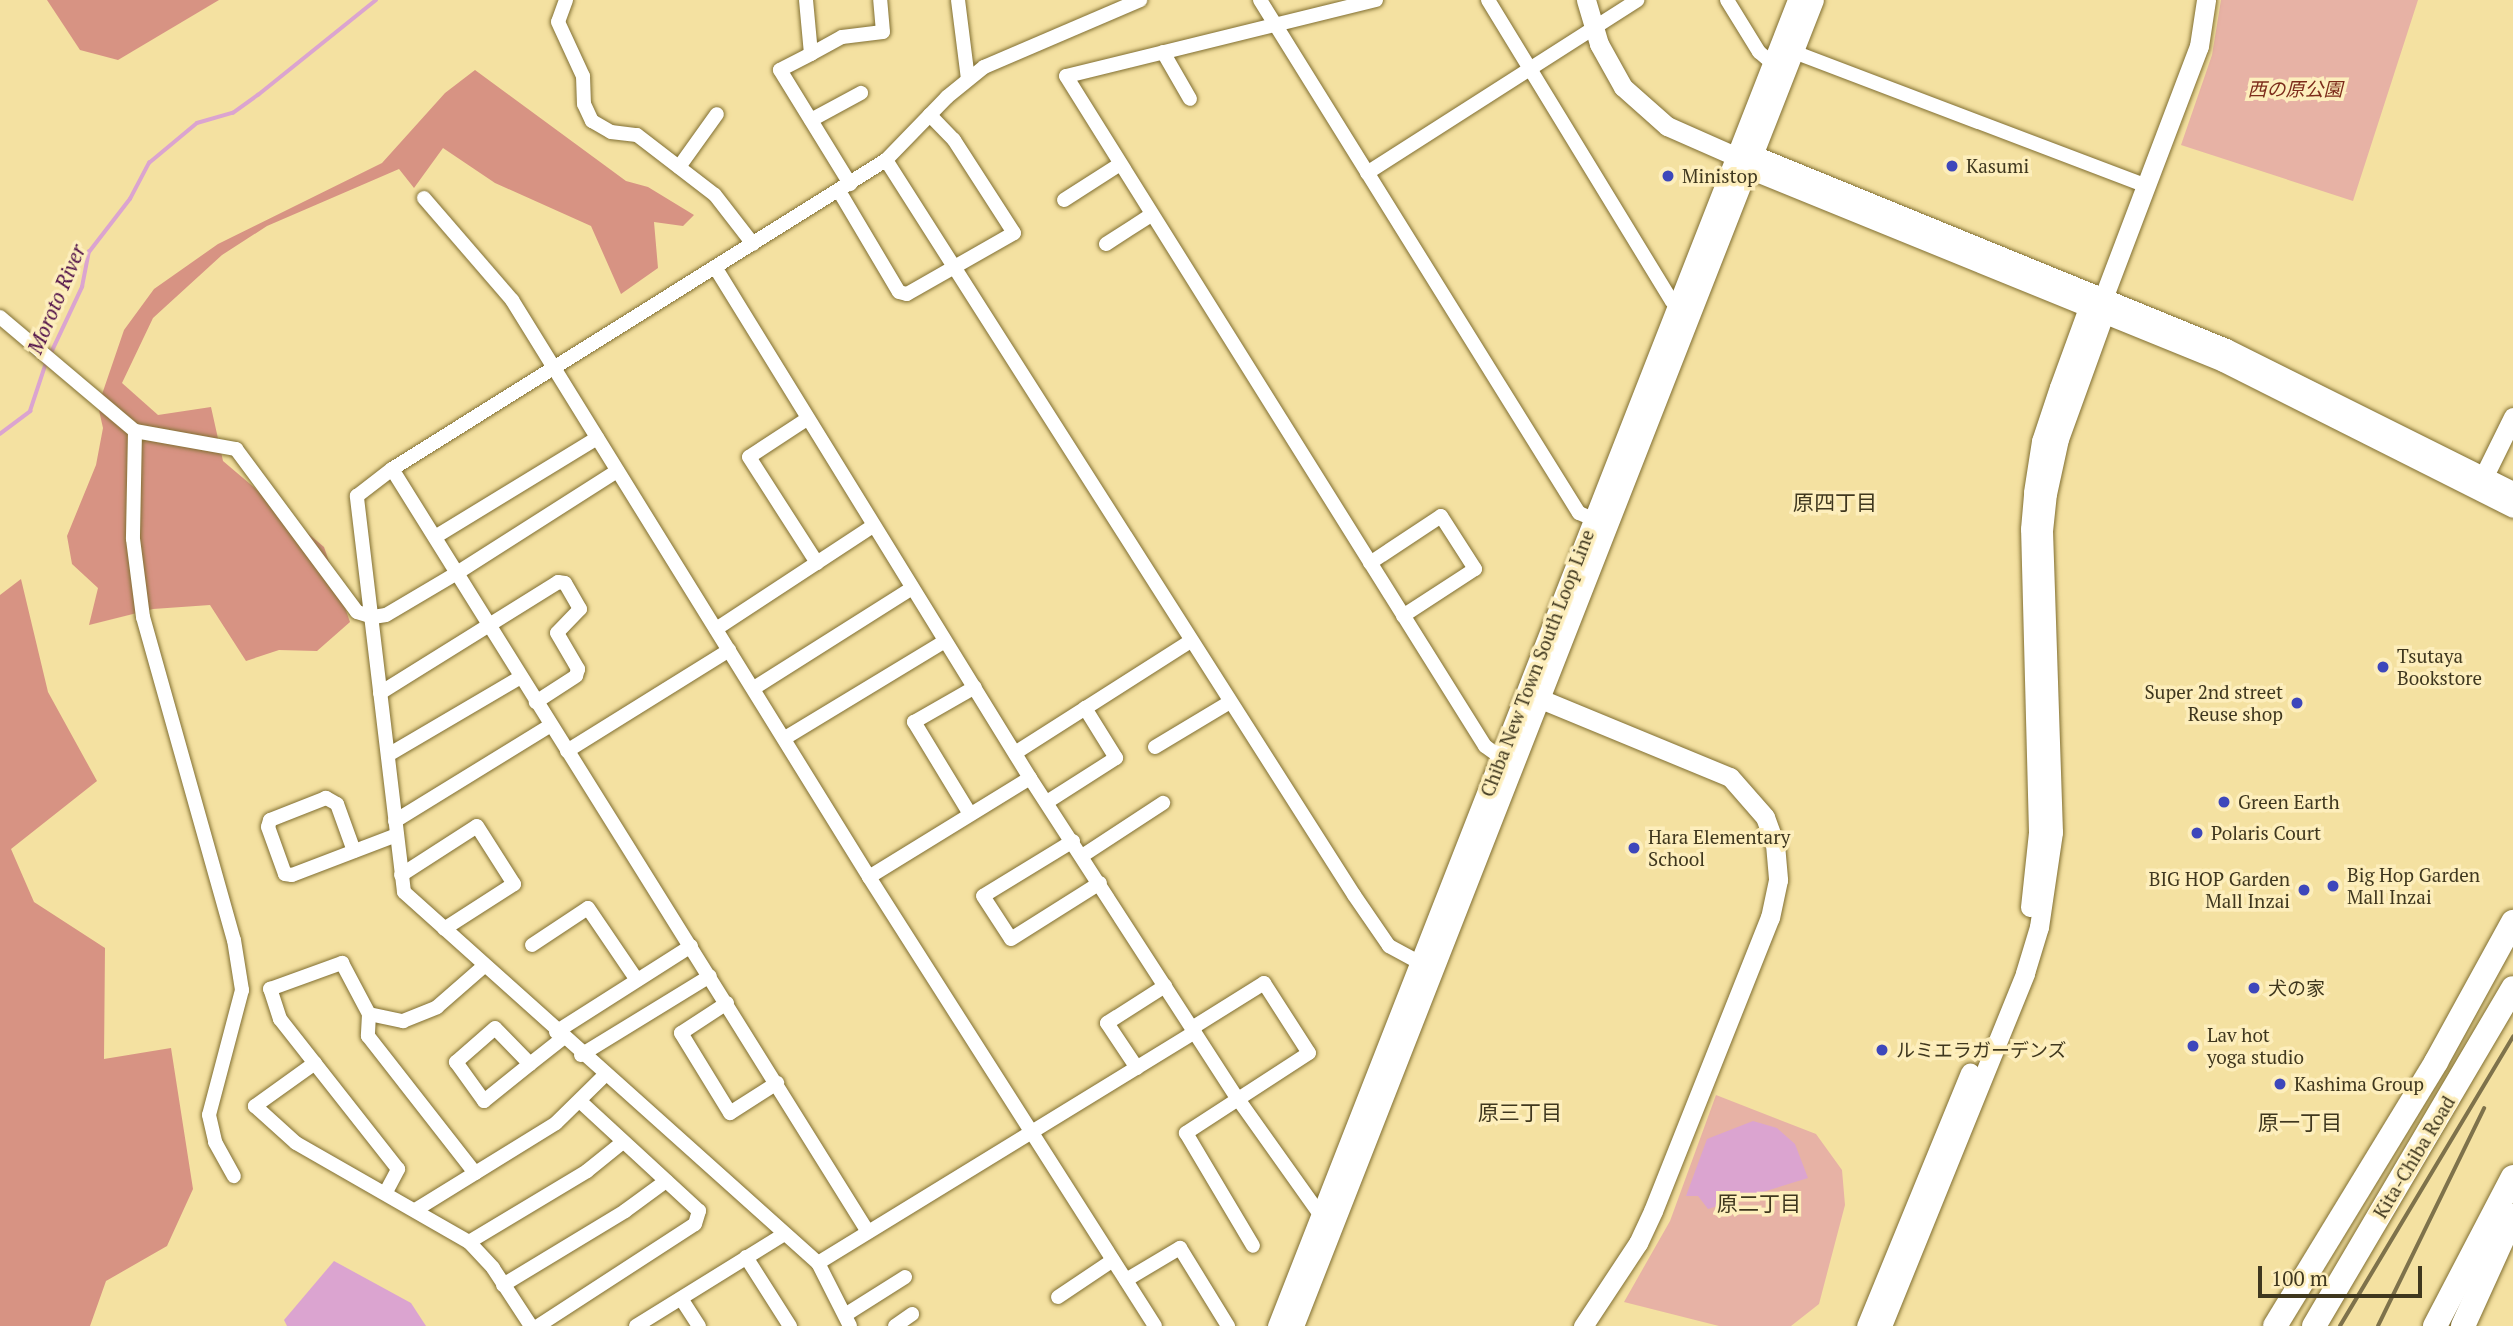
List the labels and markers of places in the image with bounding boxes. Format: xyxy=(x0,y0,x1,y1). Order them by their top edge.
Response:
place label: Kasumi xyxy=(1966,155,2029,177)
marker: Kasumi xyxy=(1944,158,1960,174)
place label: Ministop xyxy=(1682,165,1758,187)
marker: Ministop xyxy=(1660,168,1676,184)
place label: Tsutaya Bookstore xyxy=(2397,645,2482,689)
marker: Tsutaya Bookstore xyxy=(2375,659,2391,675)
place label: Super 2nd street Reuse shop xyxy=(2144,681,2283,725)
marker: Super 2nd street Reuse shop xyxy=(2289,695,2305,711)
place label: Green Earth xyxy=(2238,791,2340,813)
marker: Green Earth xyxy=(2216,794,2232,810)
place label: Polaris Court xyxy=(2211,822,2321,844)
marker: Polaris Court xyxy=(2189,825,2205,841)
place label: Hara Elementary School xyxy=(1648,826,1790,870)
marker: Hara Elementary School xyxy=(1626,840,1642,856)
place label: Big Hop Garden Mall Inzai xyxy=(2347,864,2480,908)
place label: BIG HOP Garden Mall Inzai xyxy=(2149,868,2290,912)
marker: Big Hop Garden Mall Inzai xyxy=(2325,878,2341,894)
marker: BIG HOP Garden Mall Inzai xyxy=(2296,882,2312,898)
place label: 犬の家 xyxy=(2268,977,2325,999)
marker: 犬の家 xyxy=(2246,980,2262,996)
place label: Lav hot yoga studio xyxy=(2207,1024,2304,1068)
marker: Lav hot yoga studio xyxy=(2185,1038,2201,1054)
place label: ルミエラガーデンズ xyxy=(1896,1039,2067,1061)
marker: ルミエラガーデンズ xyxy=(1874,1042,1890,1058)
place label: Kashima Group xyxy=(2294,1073,2424,1095)
marker: Kashima Group xyxy=(2272,1076,2288,1092)

